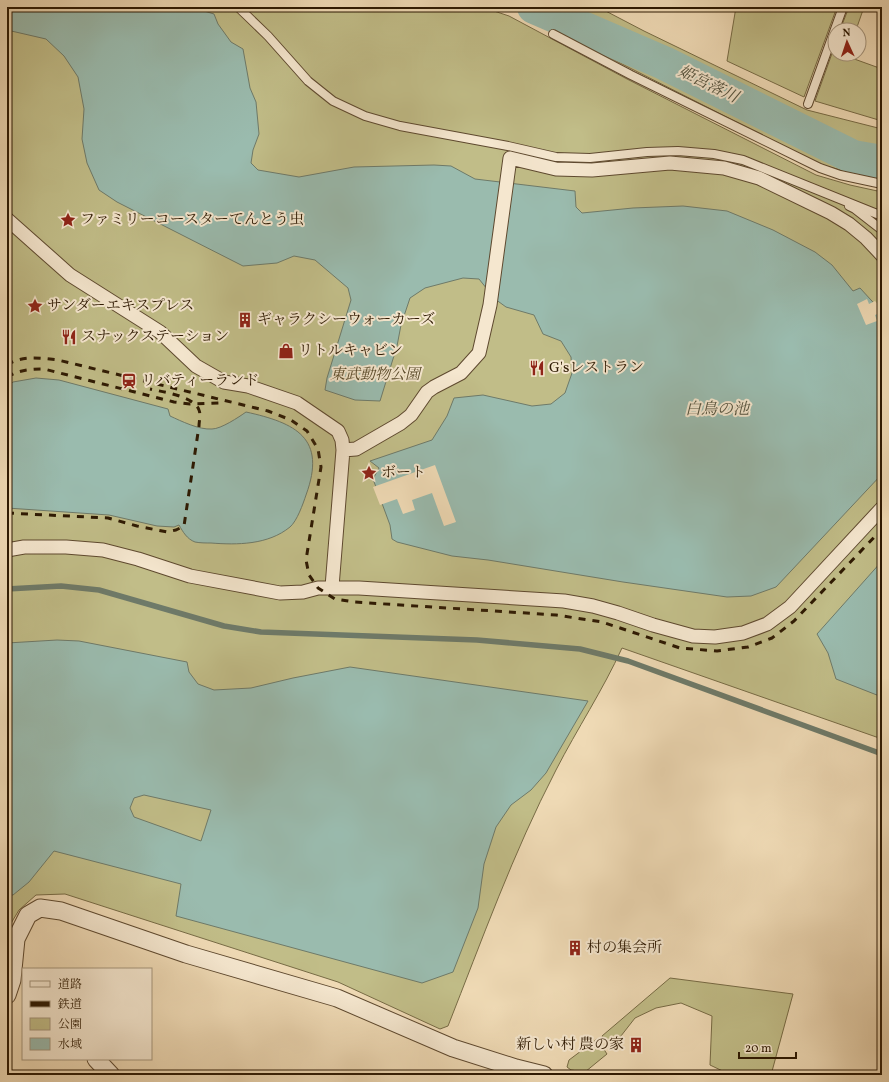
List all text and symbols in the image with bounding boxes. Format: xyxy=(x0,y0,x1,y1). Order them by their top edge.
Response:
north arrow xyxy=(827,22,867,62)
text: N xyxy=(842,26,851,41)
water label: 姫宮落川 xyxy=(674,61,743,110)
place label: ファミリーコースターてんとう虫 xyxy=(80,210,304,231)
place icon: ファミリーコースターてんとう虫 xyxy=(59,211,77,229)
place label: サンダーエキスプレス xyxy=(47,296,194,317)
place icon: サンダーエキスプレス xyxy=(26,297,44,315)
place label: ギャラクシーウォーカーズ xyxy=(257,310,435,331)
building icon: ギャラクシーウォーカーズ xyxy=(236,311,254,329)
place label: スナックステーション xyxy=(81,327,229,348)
restaurant icon: スナックステーション xyxy=(60,328,78,346)
place label: リトルキャビン xyxy=(298,341,403,362)
shop icon: リトルキャビン xyxy=(277,342,295,360)
place label: G'sレストラン xyxy=(549,358,644,379)
restaurant icon: G'sレストラン xyxy=(528,359,546,377)
park label: 東武動物公園 xyxy=(330,365,423,386)
place label: リバティーランド xyxy=(141,371,259,392)
station icon: リバティーランド xyxy=(120,372,138,390)
water label: 白鳥の池 xyxy=(685,399,751,421)
place label: ボート xyxy=(381,463,426,484)
place icon: ボート xyxy=(360,464,378,482)
place label: 村の集会所 xyxy=(587,938,662,959)
building icon: 村の集会所 xyxy=(566,939,584,957)
legend xyxy=(22,968,152,1060)
text: 道路 xyxy=(58,977,82,993)
text: 鉄道 xyxy=(57,997,82,1013)
text: 公園 xyxy=(58,1017,82,1033)
scale bar xyxy=(739,1034,796,1060)
place label: 新しい村 農の家 xyxy=(516,1035,624,1056)
building icon: 新しい村 農の家 xyxy=(627,1036,645,1054)
text: 水域 xyxy=(58,1037,82,1053)
text: 20 m xyxy=(745,1041,772,1057)

